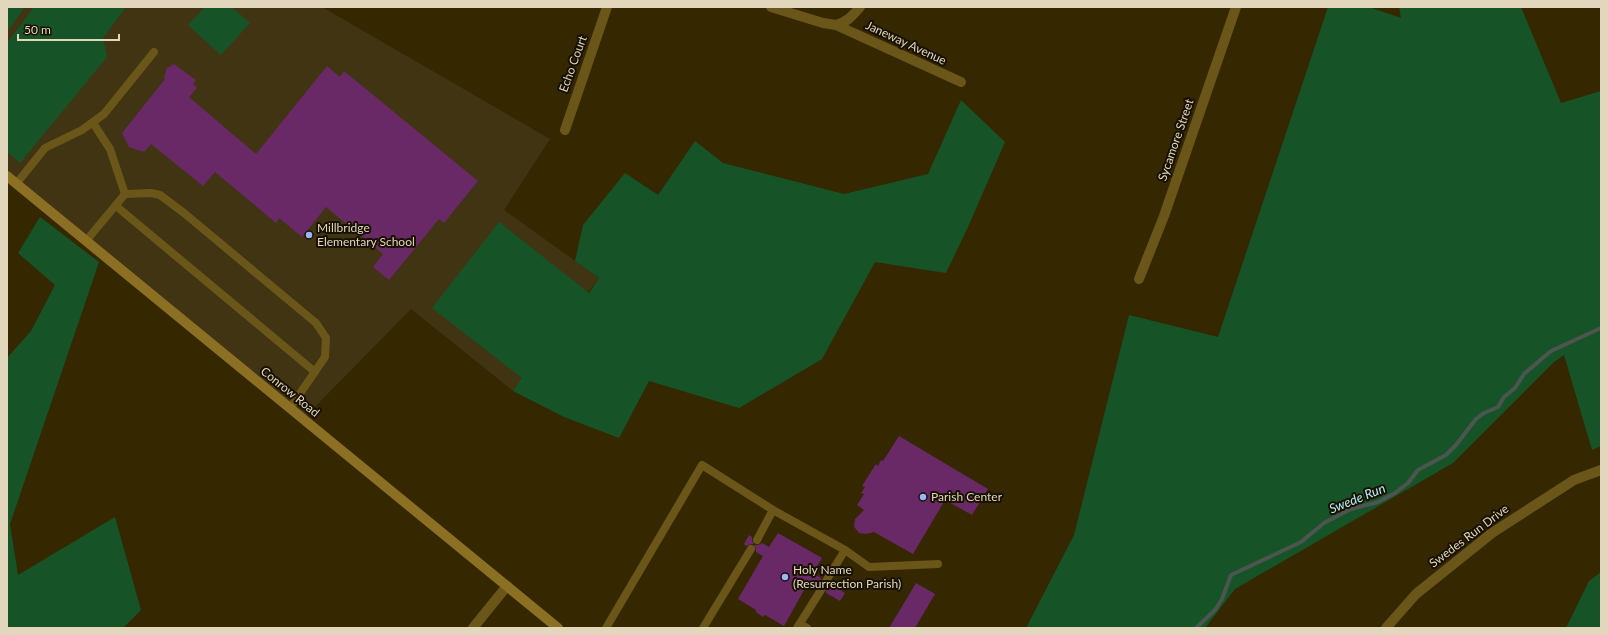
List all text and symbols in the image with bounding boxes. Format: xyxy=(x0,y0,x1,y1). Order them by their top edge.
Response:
scale bar xyxy=(18,16,119,42)
street label: Janeway Avenue xyxy=(864,17,949,68)
text: 50 m xyxy=(24,22,51,37)
street label: Echo Court xyxy=(555,33,590,94)
street label: Sycamore Street xyxy=(1154,96,1197,183)
place label: Millbridge Elementary School xyxy=(317,220,415,249)
marker: Millbridge Elementary School xyxy=(304,230,314,240)
street label: Conrow Road xyxy=(258,363,323,420)
water label: Swede Run xyxy=(1327,479,1388,517)
place label: Parish Center xyxy=(931,489,1003,504)
marker: Parish Center xyxy=(918,492,928,502)
street label: Swedes Run Drive xyxy=(1426,501,1511,570)
place label: Holy Name (Resurrection Parish) xyxy=(793,562,901,591)
marker: Holy Name (Resurrection Parish) xyxy=(780,572,790,582)

